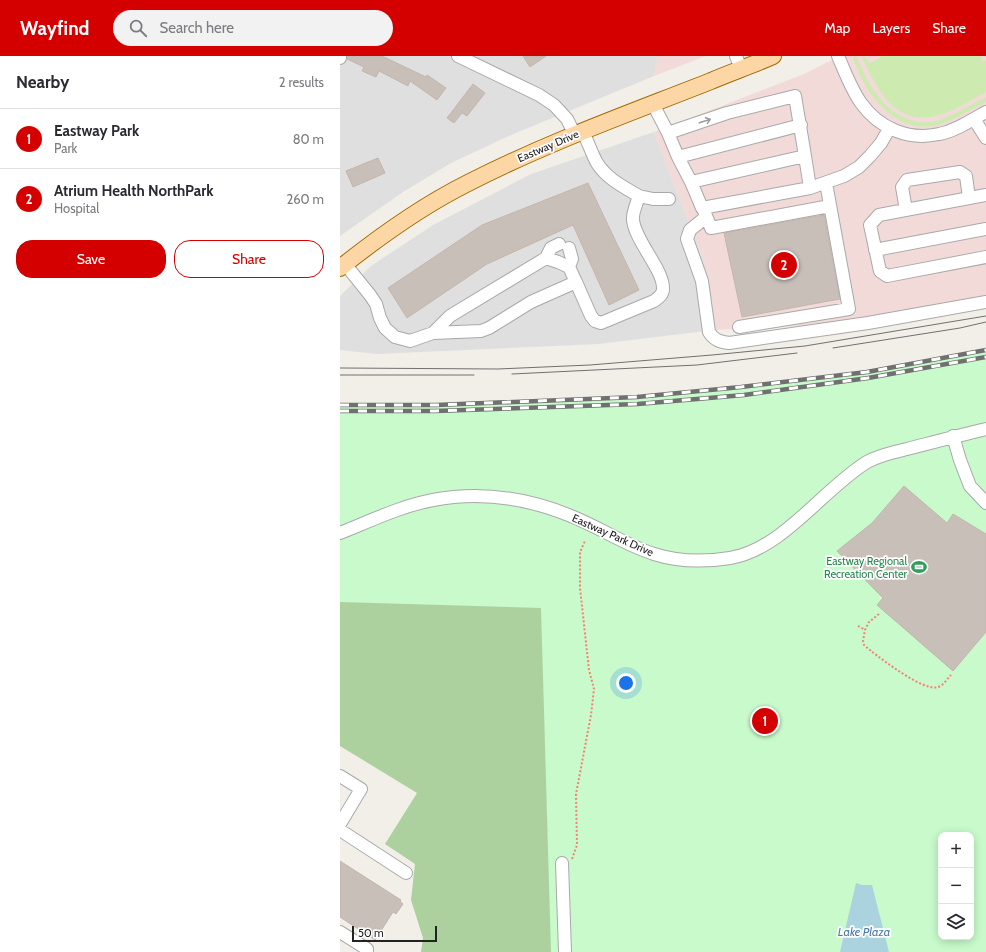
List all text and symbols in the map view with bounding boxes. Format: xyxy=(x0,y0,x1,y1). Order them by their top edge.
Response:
search box xyxy=(113,10,393,46)
text: Wayfind xyxy=(20,17,89,40)
icon: search xyxy=(127,17,149,39)
text: Search here xyxy=(159,19,234,37)
text: Map xyxy=(825,19,850,37)
text: Layers xyxy=(872,19,910,37)
text: Share xyxy=(932,19,966,37)
text: Nearby xyxy=(16,72,69,92)
text: 2 results xyxy=(279,74,324,90)
one-way arrow xyxy=(699,116,711,124)
text: Eastway Park xyxy=(54,122,139,140)
street label: Eastway Drive xyxy=(515,127,581,165)
text: 1 xyxy=(27,131,31,147)
text: 80 m xyxy=(293,131,324,147)
text: Park xyxy=(54,140,77,156)
text: Atrium Health NorthPark xyxy=(54,182,214,200)
text: 2 xyxy=(26,191,32,207)
text: 260 m xyxy=(286,191,324,207)
text: Hospital xyxy=(54,200,99,216)
button: Save xyxy=(16,240,166,278)
button: Share xyxy=(174,240,324,278)
pin: 2 xyxy=(771,250,797,280)
street label: Eastway Park Drive xyxy=(570,511,656,559)
place label: Eastway Regional Recreation Center xyxy=(824,554,908,581)
sports icon: Eastway Regional Recreation Center xyxy=(910,558,928,576)
your location xyxy=(616,673,636,693)
pin: 1 xyxy=(752,706,778,736)
map controls xyxy=(938,832,974,940)
button: + xyxy=(938,832,974,868)
button: − xyxy=(938,868,974,904)
button: layers xyxy=(938,904,974,940)
scale bar xyxy=(352,924,437,943)
water label: Lake Plaza xyxy=(838,924,890,939)
text: 50 m xyxy=(358,926,384,940)

